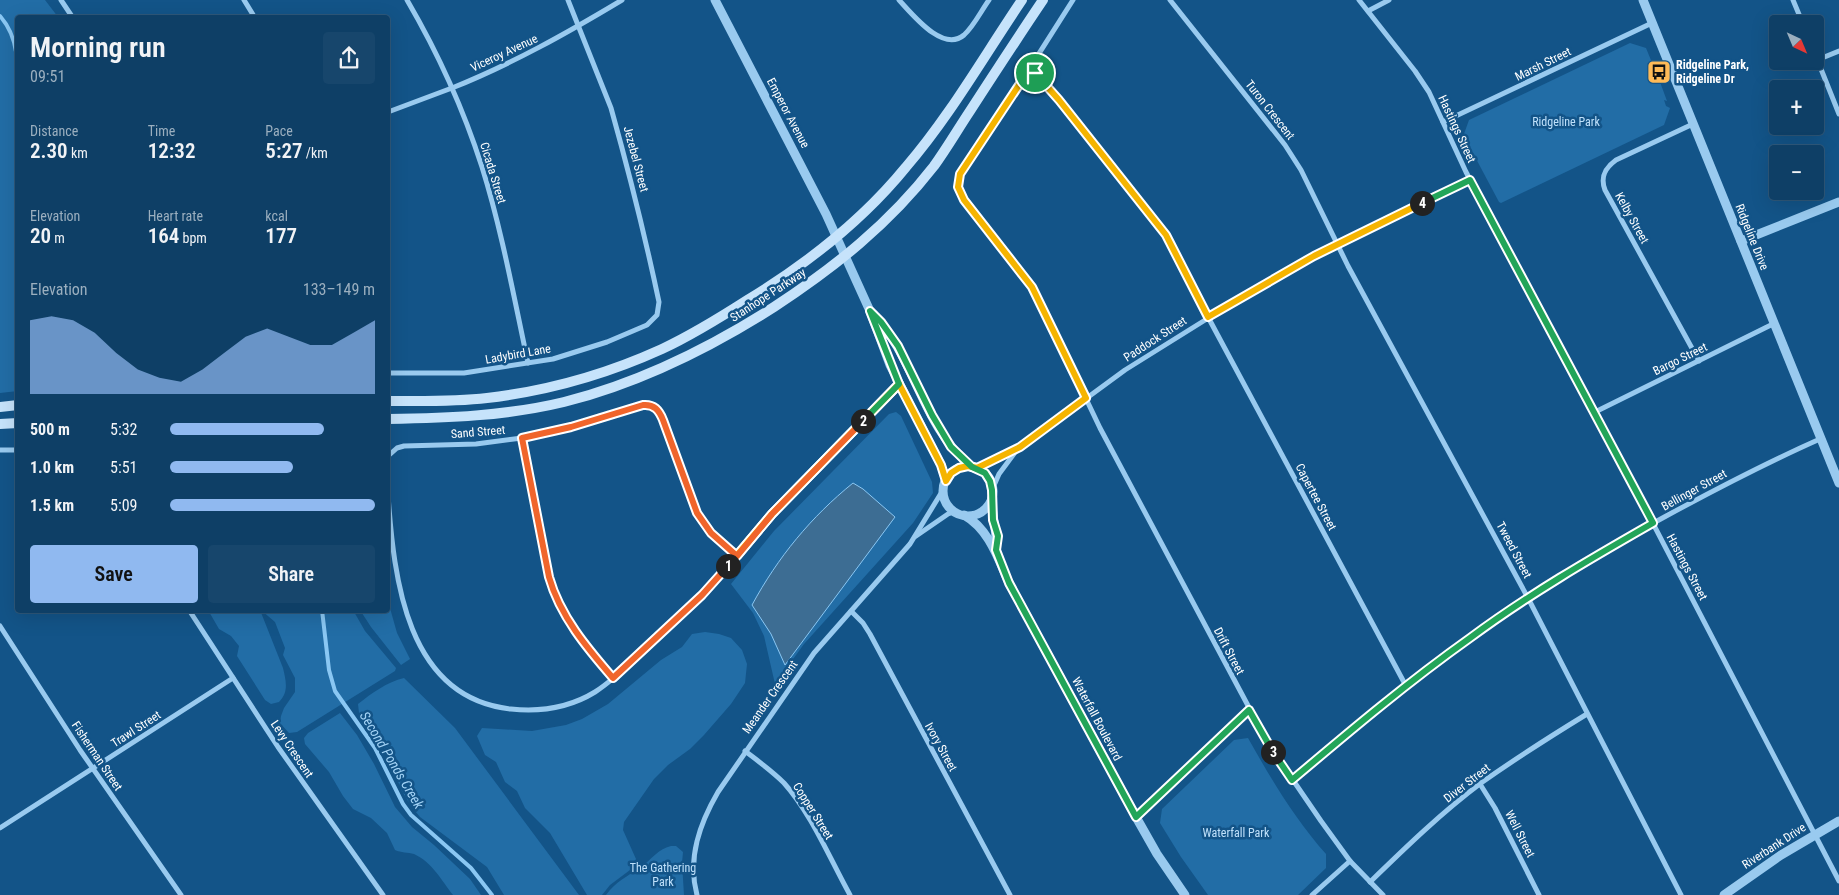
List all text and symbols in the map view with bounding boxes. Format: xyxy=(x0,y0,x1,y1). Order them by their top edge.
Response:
north arrow xyxy=(1769,15,1824,70)
map controls xyxy=(1769,15,1824,200)
text: Morning run xyxy=(30,31,166,64)
street label: Viceroy Avenue xyxy=(468,31,540,75)
button: share xyxy=(323,32,375,84)
street label: Marsh Street xyxy=(1513,44,1574,84)
pin xyxy=(1014,52,1056,94)
place label: Ridgeline Park, Ridgeline Dr xyxy=(1676,58,1749,86)
icon: arrive xyxy=(1021,59,1049,87)
bus stop icon: Ridgeline Park, Ridgeline Dr xyxy=(1646,59,1672,85)
text: 09:51 xyxy=(30,67,65,86)
street label: Emperor Avenue xyxy=(764,76,812,151)
street label: Turon Crescent xyxy=(1242,77,1298,143)
button: + xyxy=(1769,80,1824,135)
street label: Hastings Street xyxy=(1435,93,1479,165)
park label: Ridgeline Park xyxy=(1532,115,1600,129)
text: Distance xyxy=(30,123,78,139)
text: Time xyxy=(148,123,175,139)
text: Pace xyxy=(265,123,293,139)
street label: Jezebel Street xyxy=(621,125,652,194)
text: 2.30 xyxy=(30,139,68,163)
text: 12:32 xyxy=(148,139,195,163)
text: 5:27 xyxy=(265,139,303,163)
street label: Cicada Street xyxy=(477,141,509,206)
text: km xyxy=(68,145,88,161)
text: /km xyxy=(303,145,328,161)
button: − xyxy=(1769,145,1824,200)
pin: 4 xyxy=(1410,190,1434,216)
street label: Kelby Street xyxy=(1612,190,1652,246)
text: 4 xyxy=(1419,195,1426,211)
street label: Ridgeline Drive xyxy=(1732,202,1772,273)
text: Elevation xyxy=(30,208,80,224)
text: Heart rate xyxy=(148,208,203,224)
text: kcal xyxy=(265,208,288,224)
text: 20 xyxy=(30,224,51,248)
text: 164 xyxy=(148,224,179,248)
text: 177 xyxy=(265,224,297,248)
text: m xyxy=(51,230,65,246)
text: bpm xyxy=(179,230,207,246)
street label: Stanhope Parkway xyxy=(728,265,808,325)
text: Elevation xyxy=(30,280,88,299)
text: 133–149 m xyxy=(303,280,375,299)
street label: Paddock Street xyxy=(1121,313,1189,365)
street label: Bargo Street xyxy=(1651,340,1710,378)
street label: Ladybird Lane xyxy=(484,341,552,367)
pin: 2 xyxy=(850,408,876,434)
text: 2 xyxy=(860,413,867,429)
text: 500 m xyxy=(30,420,70,439)
text: 5:32 xyxy=(110,420,137,439)
street label: Sand Street xyxy=(450,423,506,441)
text: 1.0 km xyxy=(30,458,74,477)
text: 5:51 xyxy=(110,458,137,477)
street label: Capertee Street xyxy=(1293,461,1340,533)
street label: Bellinger Street xyxy=(1659,466,1729,514)
text: 1.5 km xyxy=(30,496,74,515)
text: 5:09 xyxy=(110,496,137,515)
street label: Tweed Street xyxy=(1493,519,1535,581)
street label: Hastings Street xyxy=(1664,531,1711,603)
button: Save xyxy=(30,545,198,603)
button: Share xyxy=(208,545,375,603)
pin: 1 xyxy=(716,554,740,578)
text: 1 xyxy=(725,558,732,574)
street label: Drift Street xyxy=(1211,625,1247,677)
street label: Meander Crescent xyxy=(740,657,801,736)
street label: Waterfall Boulevard xyxy=(1069,675,1125,763)
street label: Trawl Street xyxy=(109,708,164,750)
water label: Second Ponds Creek xyxy=(357,709,428,812)
street label: Levy Crescent xyxy=(268,718,317,781)
street label: Fisherman Street xyxy=(69,719,126,794)
street label: Ivory Street xyxy=(922,720,960,774)
pin: 3 xyxy=(1260,740,1286,764)
text: 3 xyxy=(1270,744,1277,760)
street label: Diver Street xyxy=(1441,760,1493,805)
street label: Copper Street xyxy=(790,780,836,843)
street label: Well Street xyxy=(1502,808,1538,860)
street label: Riverbank Drive xyxy=(1740,820,1809,872)
park label: Waterfall Park xyxy=(1203,826,1270,840)
park label: The Gathering Park xyxy=(630,861,696,889)

